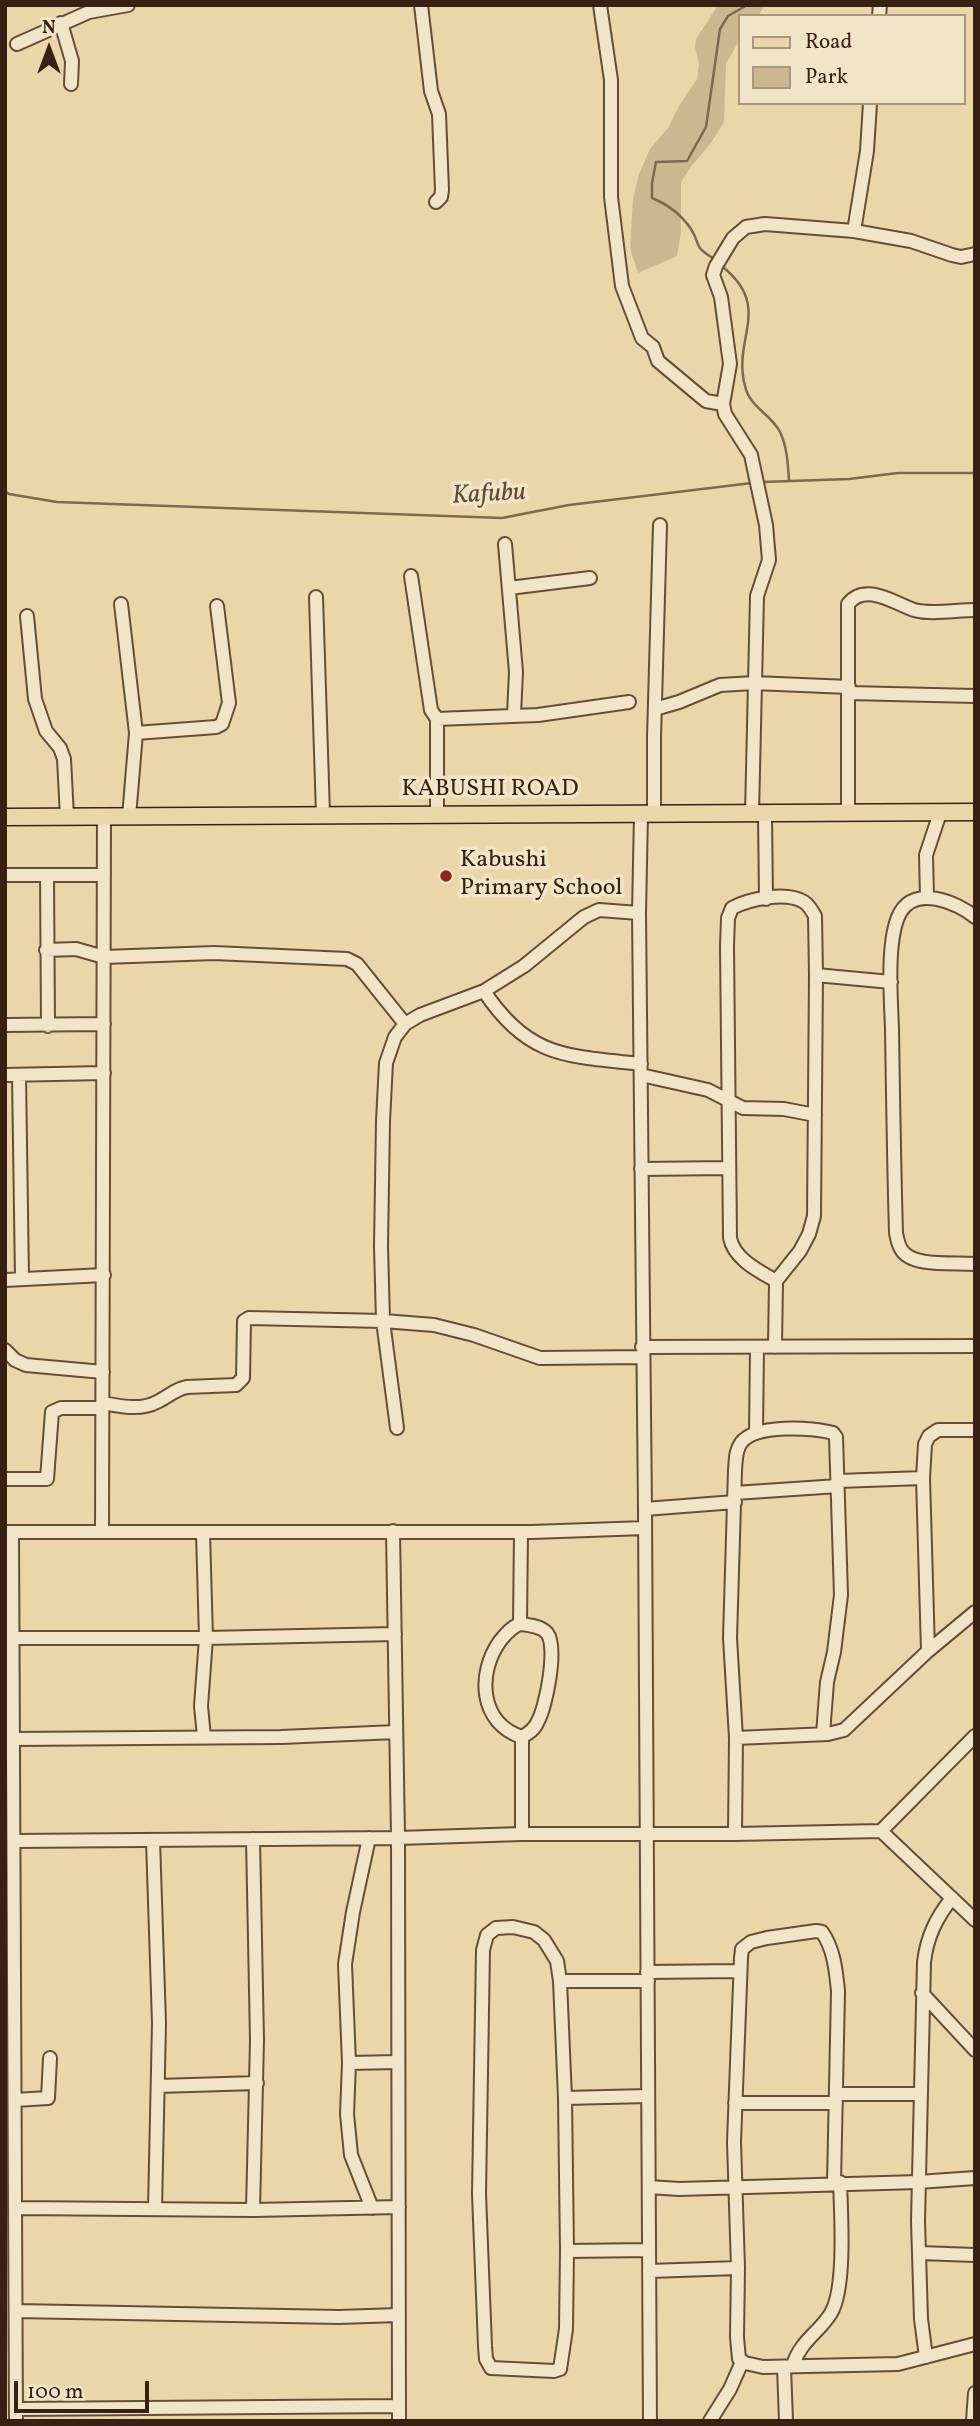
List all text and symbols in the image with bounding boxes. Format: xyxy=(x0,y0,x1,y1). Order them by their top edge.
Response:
north arrow xyxy=(14,14,84,84)
legend xyxy=(738,14,966,105)
text: N xyxy=(42,15,56,41)
text: Road xyxy=(805,28,852,57)
text: Park xyxy=(805,63,848,92)
water label: Kafubu xyxy=(451,478,527,514)
street label: KABUSHI ROAD xyxy=(402,777,578,805)
place label: Kabushi Primary School xyxy=(460,848,622,904)
marker: Kabushi Primary School xyxy=(438,868,454,884)
scale bar xyxy=(18,2366,152,2410)
text: 100 m xyxy=(27,2378,84,2407)

